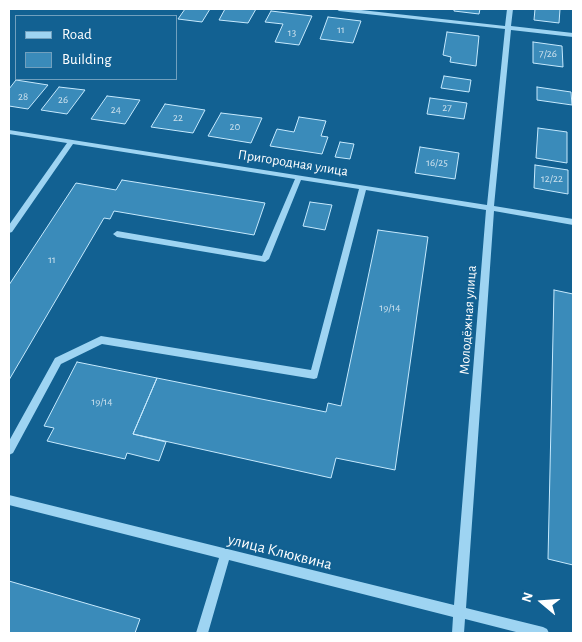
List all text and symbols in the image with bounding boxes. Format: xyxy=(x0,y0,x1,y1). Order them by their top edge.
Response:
legend xyxy=(15,15,178,80)
house number: 11 xyxy=(337,23,345,37)
house number: 13 xyxy=(288,26,296,40)
text: Road xyxy=(62,27,92,42)
house number: 7/26 xyxy=(539,47,557,61)
text: Building xyxy=(62,52,112,67)
house number: 28 xyxy=(18,90,28,104)
house number: 26 xyxy=(58,93,68,107)
house number: 27 xyxy=(442,101,452,115)
house number: 24 xyxy=(111,103,121,117)
house number: 22 xyxy=(173,111,183,125)
house number: 20 xyxy=(230,120,240,134)
street label: Пригородная улица xyxy=(237,146,349,180)
house number: 16/25 xyxy=(426,156,448,170)
house number: 12/22 xyxy=(541,172,563,186)
house number: 11 xyxy=(48,253,56,267)
street label: Молодёжная улица xyxy=(456,265,480,375)
house number: 19/14 xyxy=(379,301,401,315)
house number: 19/14 xyxy=(91,395,113,409)
street label: улица Клюквина xyxy=(226,530,334,574)
north arrow xyxy=(517,577,567,627)
text: N xyxy=(520,591,536,604)

